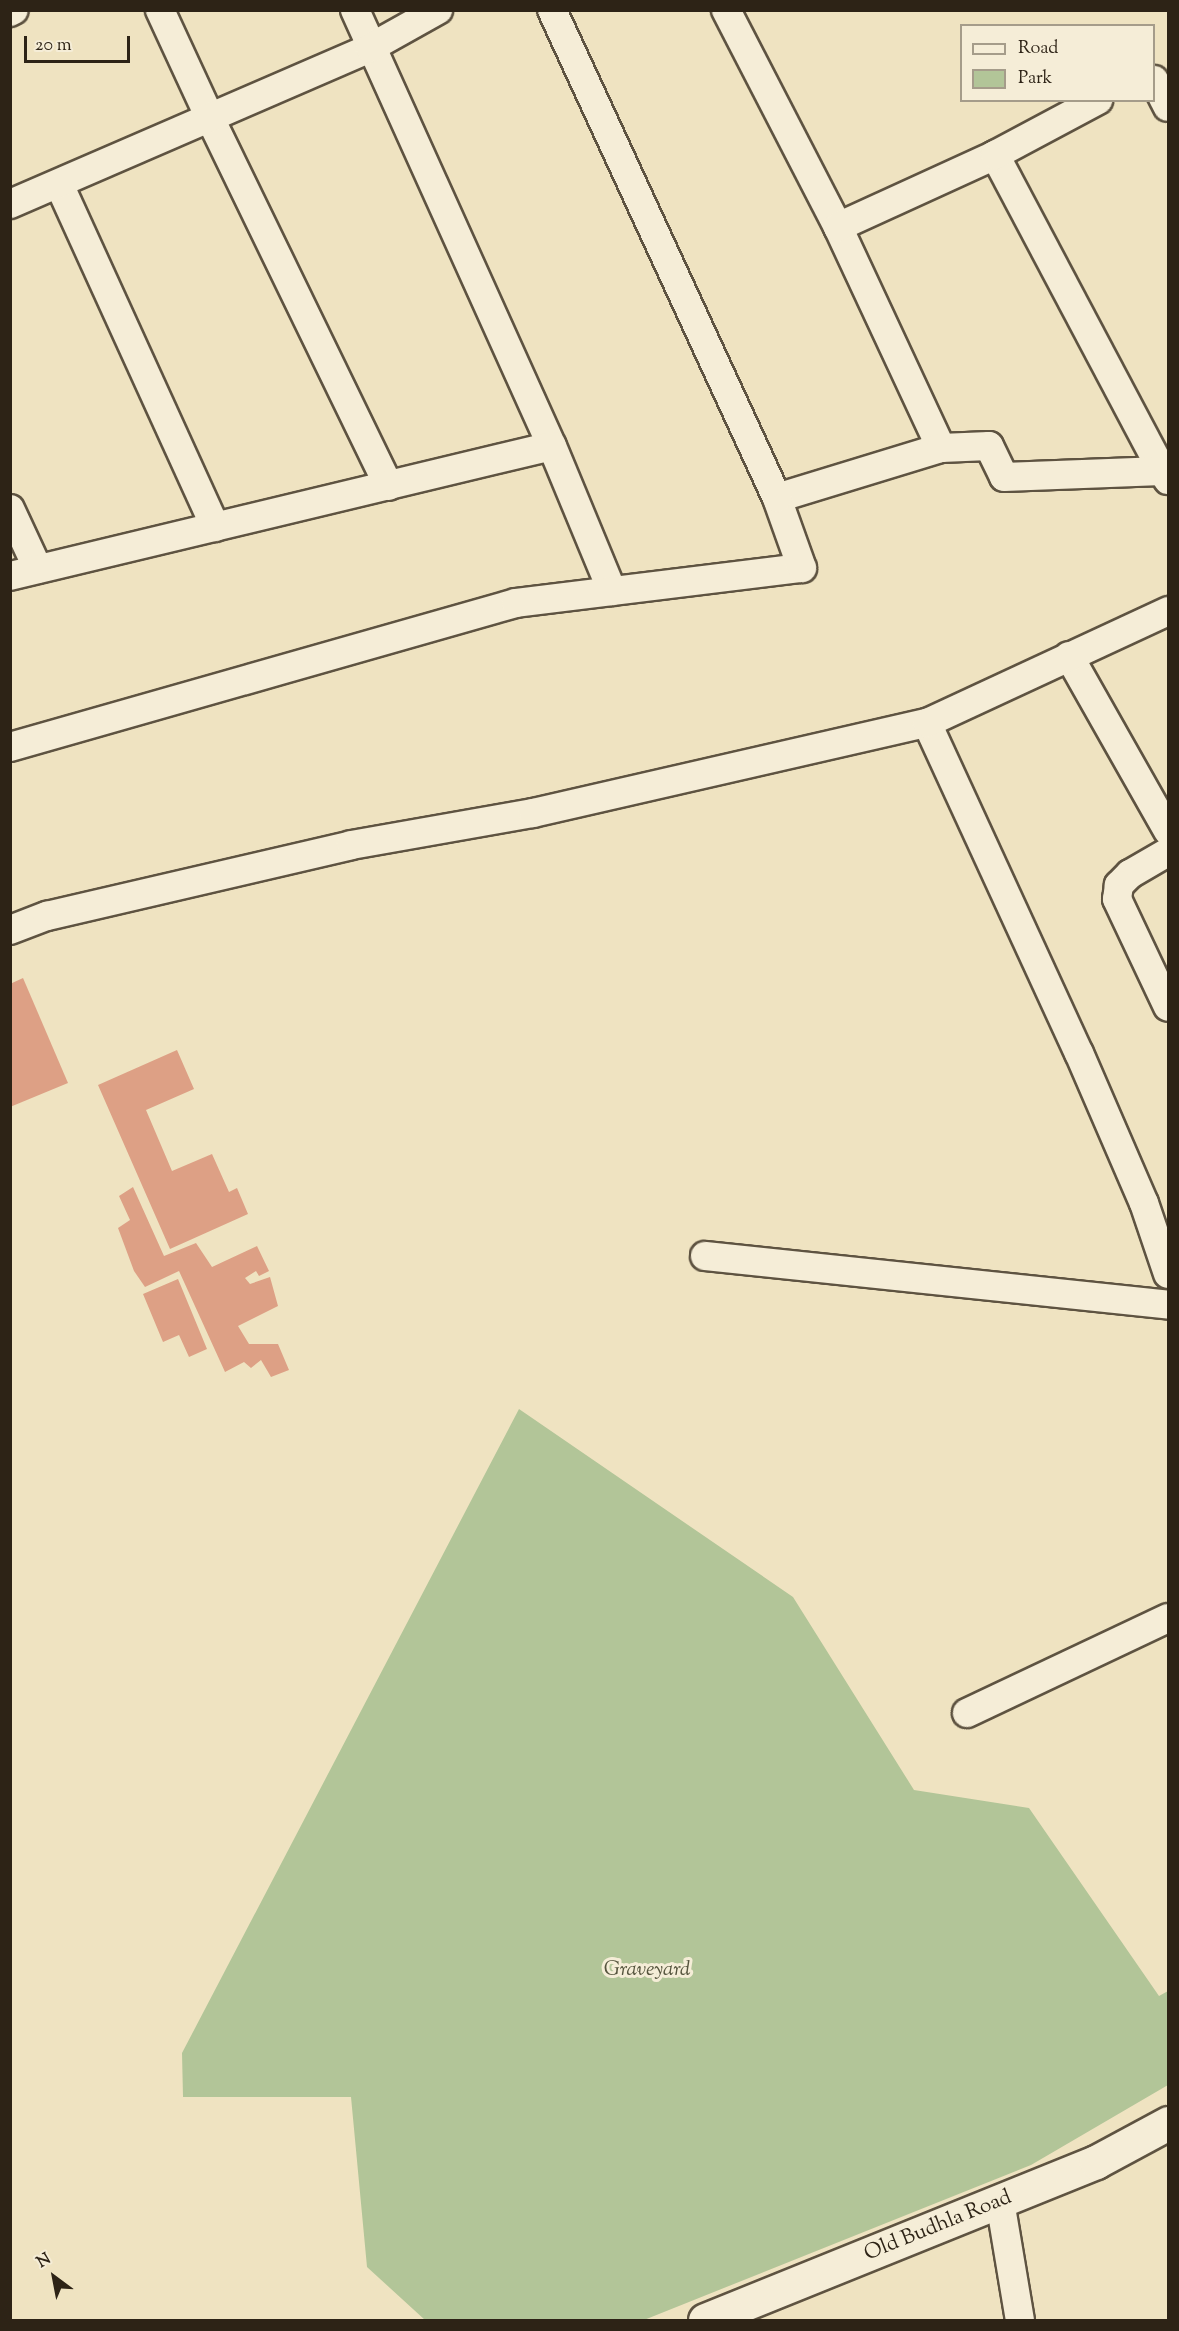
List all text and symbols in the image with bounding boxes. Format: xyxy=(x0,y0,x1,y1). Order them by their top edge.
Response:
scale bar xyxy=(27,24,134,62)
legend xyxy=(960,24,1155,102)
text: 20 m xyxy=(35,33,72,59)
text: Road xyxy=(1018,36,1058,62)
text: Park xyxy=(1018,66,1052,92)
park label: Graveyard xyxy=(604,1957,690,1983)
street label: Old Budhla Road xyxy=(861,2185,1015,2267)
north arrow xyxy=(24,2247,84,2307)
text: N xyxy=(33,2248,56,2274)

